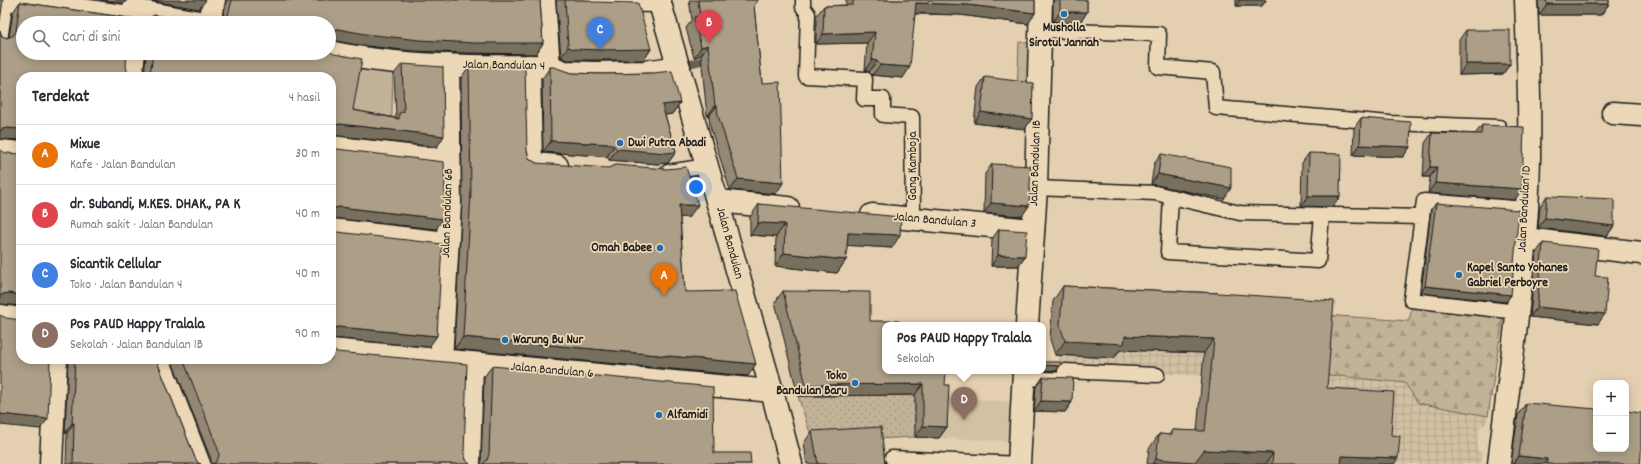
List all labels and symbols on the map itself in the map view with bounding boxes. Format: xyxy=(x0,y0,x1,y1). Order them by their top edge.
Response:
marker: Musholla Sirotul Jannah xyxy=(1059,9,1069,19)
pin: B xyxy=(696,10,722,43)
pin: C xyxy=(587,17,613,50)
place label: Musholla Sirotul Jannah xyxy=(1029,19,1099,53)
street label: Jalan Bandulan 4 xyxy=(463,56,545,76)
street label: Jalan Bandulan 1B xyxy=(1025,120,1047,206)
street label: Gang Kamboja xyxy=(904,130,923,201)
place label: Dwi Putra Abadi xyxy=(628,134,707,153)
marker: Dwi Putra Abadi xyxy=(615,138,625,148)
street label: Jalan Bandulan 1D xyxy=(1513,165,1537,253)
street label: Jalan Bandulan 6B xyxy=(437,168,459,258)
your location xyxy=(686,177,706,197)
street label: Jalan Bandulan xyxy=(710,205,748,281)
street label: Jalan Bandulan 3 xyxy=(893,208,977,234)
place label: Omah Babee xyxy=(591,239,652,258)
marker: Omah Babee xyxy=(655,243,665,253)
place label: Kapel Santo Yohanes Gabriel Perboyre xyxy=(1467,259,1569,293)
pin: A xyxy=(651,263,677,296)
marker: Kapel Santo Yohanes Gabriel Perboyre xyxy=(1454,270,1464,280)
place label: Warung Bu Nur xyxy=(513,331,584,350)
marker: Warung Bu Nur xyxy=(500,335,510,345)
street label: Jalan Bandulan 6 xyxy=(510,358,594,384)
place label: Toko Bandulan Baru xyxy=(776,367,847,401)
marker: Toko Bandulan Baru xyxy=(850,378,860,388)
pin: D xyxy=(951,387,977,420)
place label: Alfamidi xyxy=(667,406,708,425)
marker: Alfamidi xyxy=(654,410,664,420)

